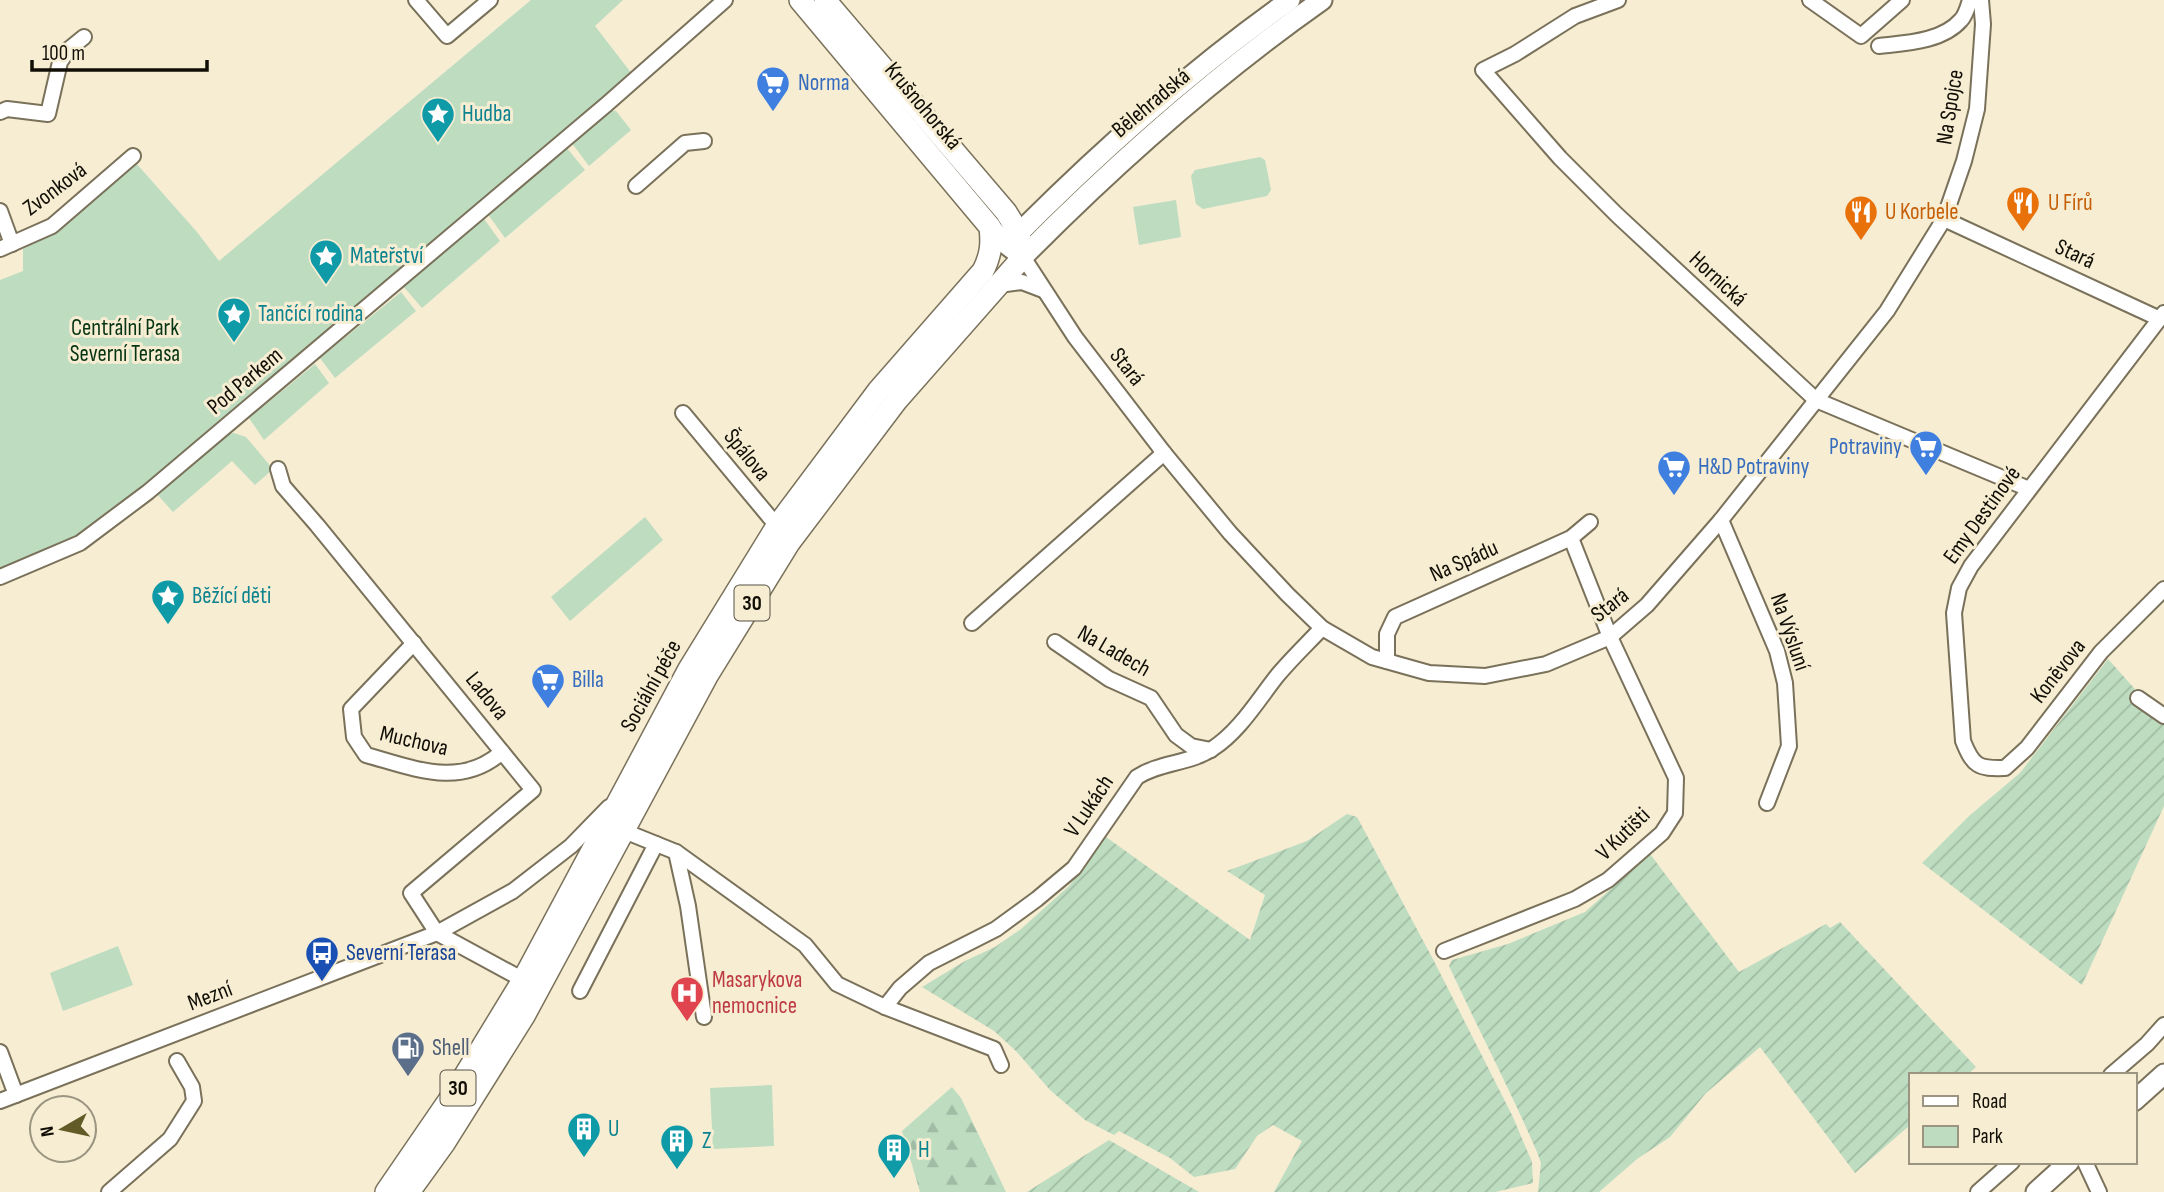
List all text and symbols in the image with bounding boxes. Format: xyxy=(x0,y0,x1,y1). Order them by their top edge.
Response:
scale bar xyxy=(32,28,206,72)
text: 100 m xyxy=(42,41,85,66)
street label: Krušnohorská xyxy=(878,57,968,155)
street label: Bělehradská xyxy=(1106,62,1196,144)
supermarket icon: Norma xyxy=(754,64,792,113)
street label: Na Spojce xyxy=(1930,67,1970,147)
place label: Norma xyxy=(798,69,850,97)
place icon: Hudba xyxy=(419,95,457,144)
place label: Hudba xyxy=(462,100,511,128)
street label: Zvonková xyxy=(18,156,92,222)
restaurant icon: U Fírů xyxy=(2004,184,2042,233)
place label: U Fírů xyxy=(2048,189,2093,217)
restaurant icon: U Korbele xyxy=(1842,193,1880,242)
place label: U Korbele xyxy=(1885,198,1959,226)
street label: Stará xyxy=(2051,233,2099,275)
place icon: Mateřství xyxy=(307,237,345,286)
place label: Mateřství xyxy=(350,242,424,270)
street label: Hornická xyxy=(1683,245,1753,313)
place icon: Tančící rodina xyxy=(215,295,253,344)
place label: Tančící rodina xyxy=(258,300,363,328)
park label: Centrální Park Severní Terasa xyxy=(70,314,180,368)
street label: Pod Parkem xyxy=(202,341,288,421)
street label: Stará xyxy=(1103,342,1151,392)
street label: Špálova xyxy=(717,423,777,487)
supermarket icon: Potraviny xyxy=(1907,428,1945,477)
place label: Potraviny xyxy=(1829,433,1902,461)
supermarket icon: H&D Potraviny xyxy=(1655,448,1693,497)
place label: H&D Potraviny xyxy=(1698,453,1809,481)
street label: Emy Destinové xyxy=(1937,461,2027,569)
street label: Na Spádu xyxy=(1426,534,1502,588)
place icon: Běžící děti xyxy=(149,577,187,626)
street label: Stará xyxy=(1585,581,1635,629)
place label: Běžící děti xyxy=(192,582,271,610)
road number: 30 xyxy=(734,586,770,620)
street label: Na Výsluní xyxy=(1764,590,1816,675)
street label: Na Ladech xyxy=(1073,619,1155,683)
street label: Koněvova xyxy=(2024,633,2092,709)
street label: Sociální péče xyxy=(614,635,688,737)
supermarket icon: Billa xyxy=(529,661,567,710)
street label: Ladova xyxy=(459,666,515,726)
place label: Billa xyxy=(572,666,604,694)
street label: Muchova xyxy=(377,720,451,762)
street label: V Lukách xyxy=(1058,770,1120,842)
street label: V Kutišti xyxy=(1590,801,1656,867)
bus stop icon: Severní Terasa xyxy=(303,934,341,983)
place label: Severní Terasa xyxy=(346,939,456,967)
place label: Masarykova nemocnice xyxy=(712,966,802,1020)
hospital icon: Masarykova nemocnice xyxy=(668,974,706,1023)
street label: Mezní xyxy=(184,975,237,1017)
fuel station icon: Shell xyxy=(389,1029,427,1078)
place label: Shell xyxy=(432,1034,470,1062)
road number: 30 xyxy=(440,1070,476,1106)
legend xyxy=(1909,1073,2136,1164)
text: Road xyxy=(1972,1089,2007,1114)
north arrow xyxy=(28,1094,98,1164)
building icon: U xyxy=(565,1110,603,1159)
place label: U xyxy=(608,1115,619,1143)
building icon: Z xyxy=(658,1122,696,1171)
text: Park xyxy=(1972,1124,2003,1149)
text: N xyxy=(36,1125,60,1138)
place label: Z xyxy=(702,1127,712,1155)
building icon: H xyxy=(875,1131,913,1180)
place label: H xyxy=(918,1136,930,1164)

